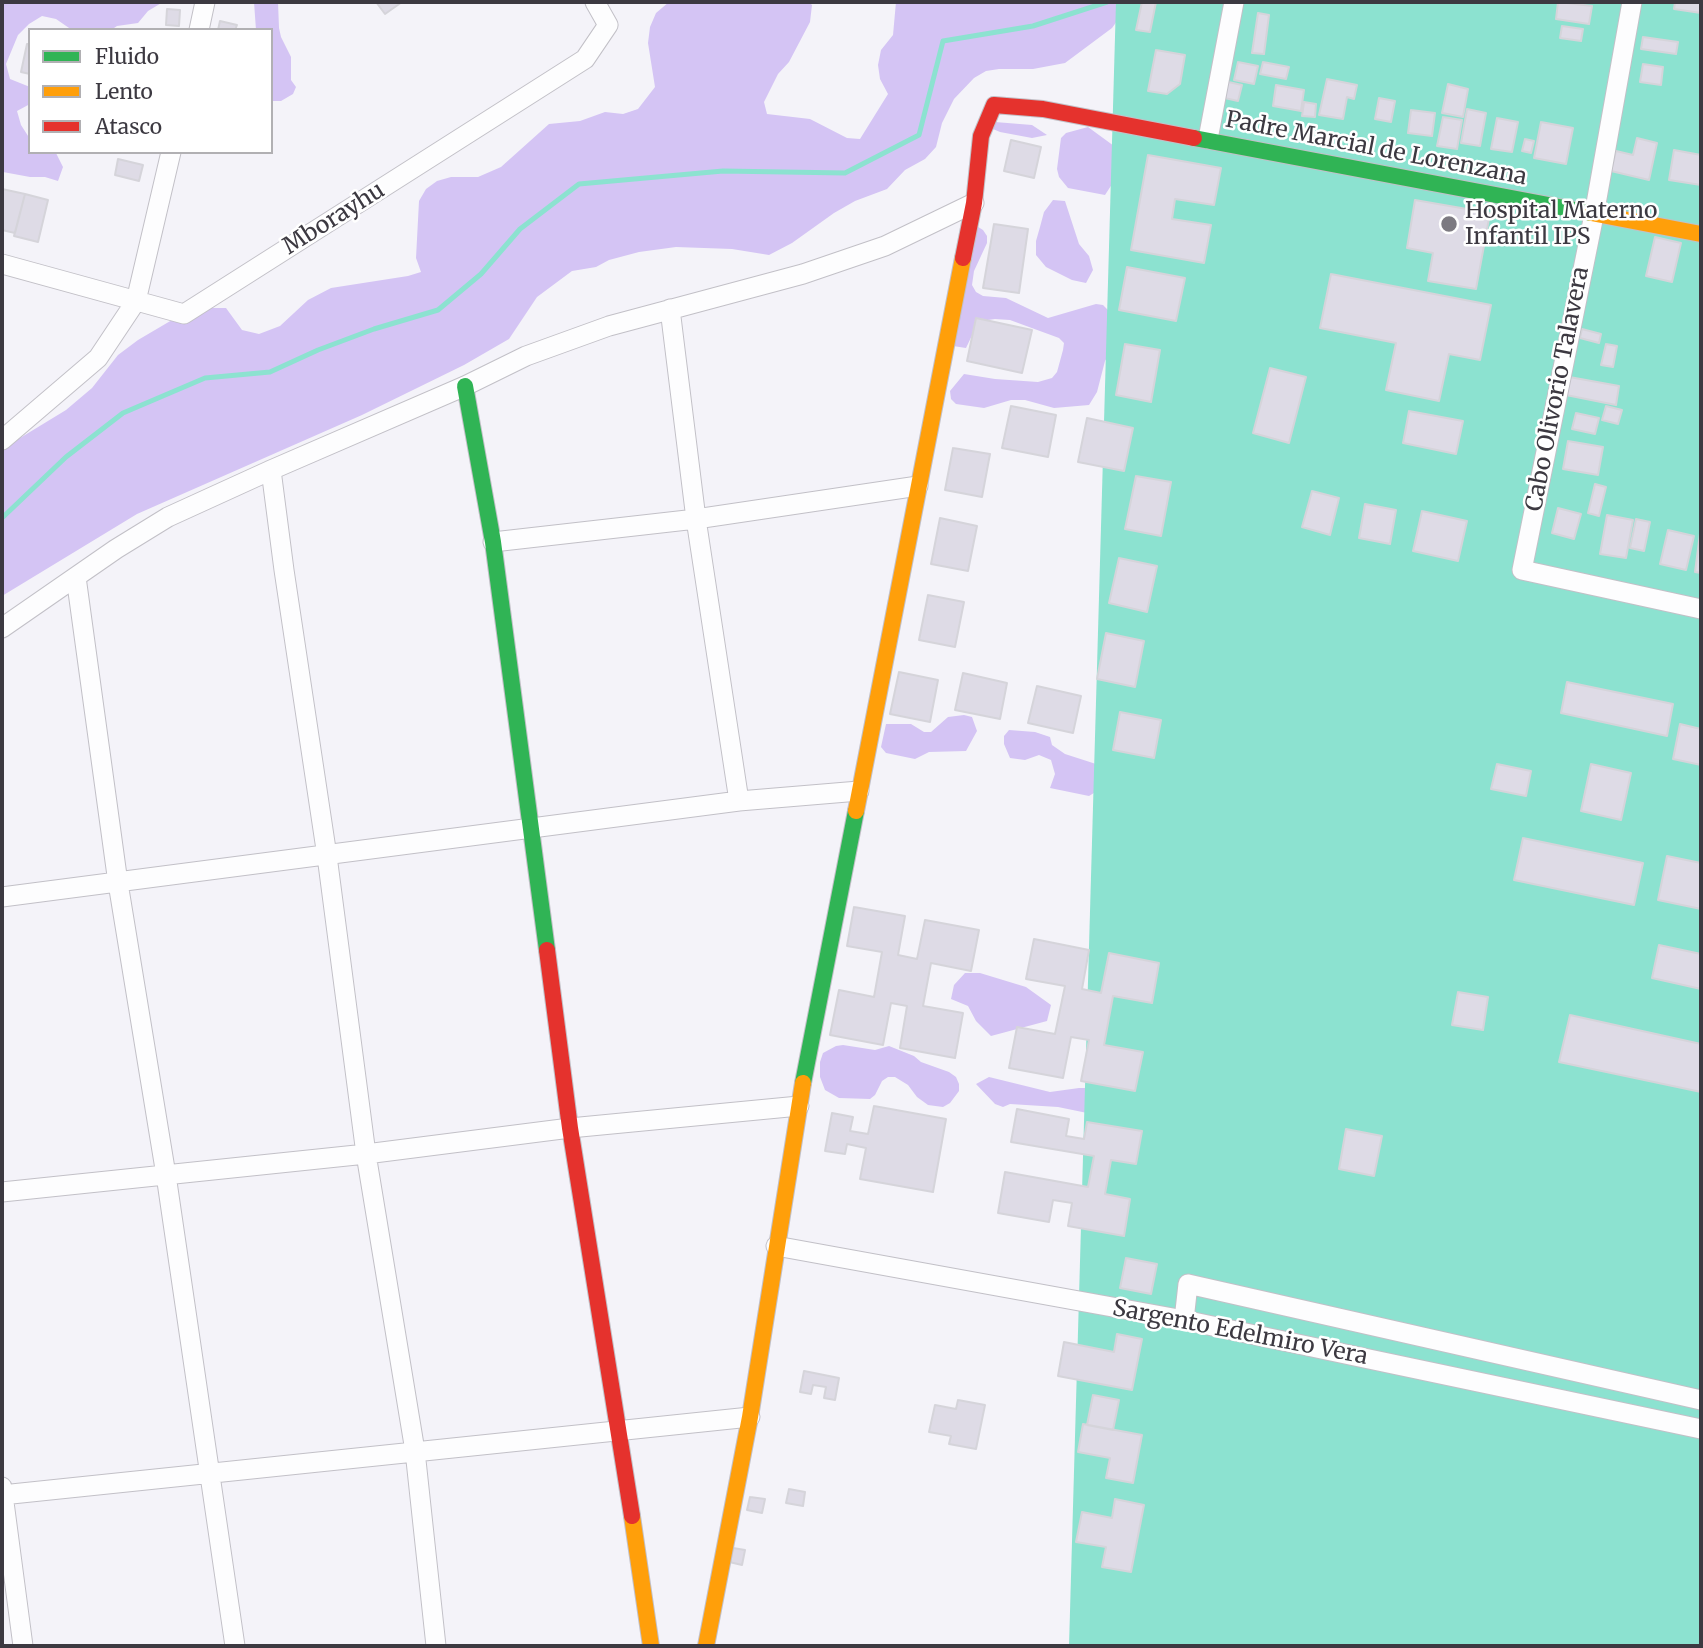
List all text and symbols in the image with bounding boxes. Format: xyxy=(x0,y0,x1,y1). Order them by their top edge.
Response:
legend xyxy=(28,28,273,154)
text: Fluido xyxy=(95,43,159,70)
text: Lento xyxy=(95,78,153,105)
street label: Padre Marcial de Lorenzana xyxy=(1223,106,1529,192)
text: Atasco xyxy=(95,113,162,140)
street label: Mborayhu xyxy=(278,177,390,261)
place label: Hospital Materno Infantil IPS xyxy=(1465,197,1657,251)
marker: Hospital Materno Infantil IPS xyxy=(1439,214,1459,234)
street label: Cabo Olivorio Talavera xyxy=(1521,264,1595,514)
street label: Sargento Edelmiro Vera xyxy=(1110,1295,1370,1371)

